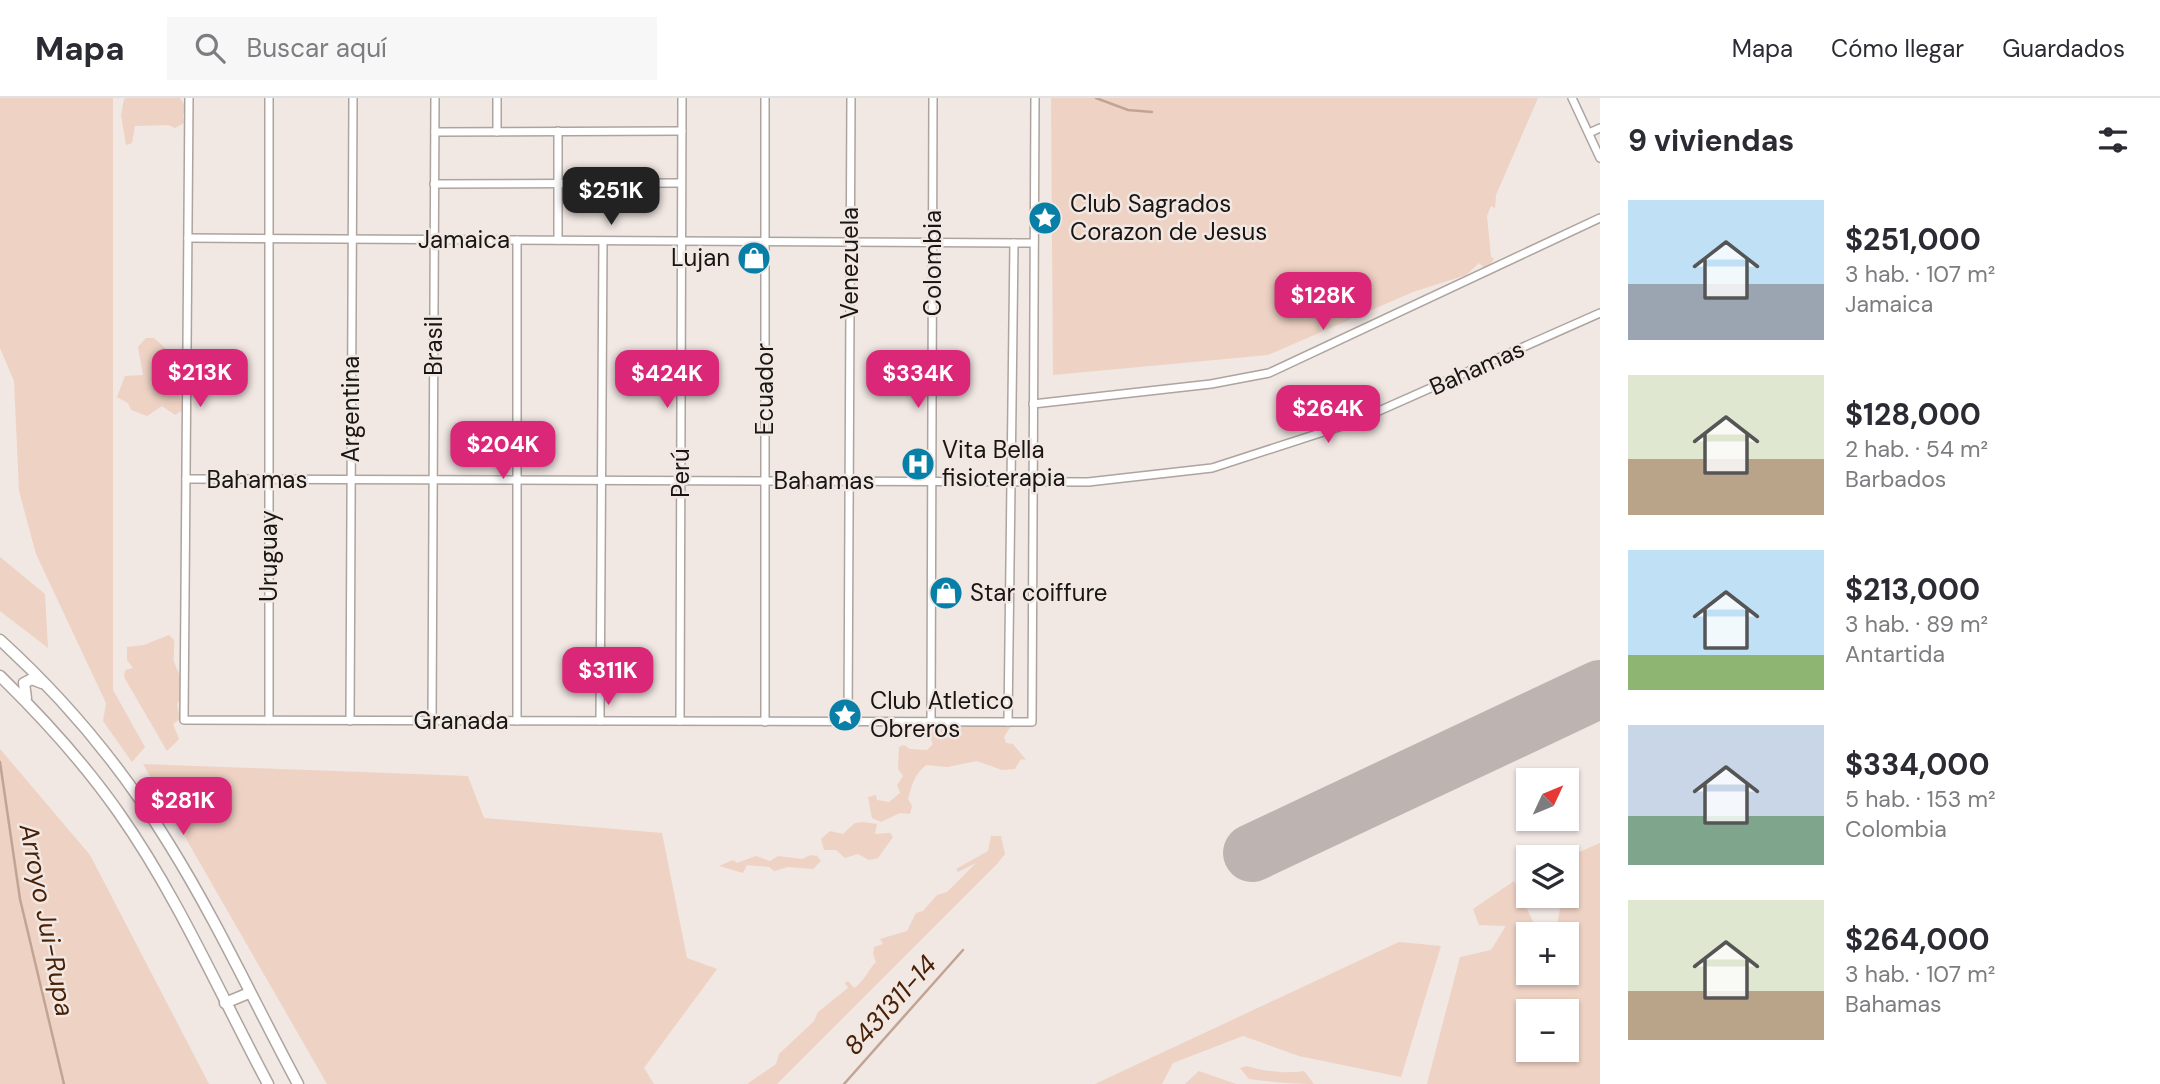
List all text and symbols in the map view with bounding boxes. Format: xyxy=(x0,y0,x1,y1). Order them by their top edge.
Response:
search box xyxy=(167,17,657,80)
text: Mapa xyxy=(35,27,125,70)
icon: search xyxy=(191,29,229,67)
text: Buscar aquí xyxy=(247,31,387,65)
text: Mapa xyxy=(1732,33,1793,64)
text: Cómo llegar xyxy=(1831,33,1964,64)
text: Guardados xyxy=(2002,33,2125,64)
text: 9 viviendas xyxy=(1628,121,1794,160)
icon: filters xyxy=(2094,121,2132,159)
pin: $251K xyxy=(562,167,660,227)
text: $251K xyxy=(579,175,643,205)
place label: Club Sagrados Corazon de Jesus xyxy=(1070,188,1267,247)
place icon: Club Sagrados Corazon de Jesus xyxy=(1026,199,1064,237)
street label: Venezuela xyxy=(834,207,865,319)
street label: Colombia xyxy=(917,210,948,316)
text: $251,000 xyxy=(1845,220,1981,259)
street label: Jamaica xyxy=(418,224,510,255)
icon: home xyxy=(1684,228,1768,312)
shop icon: Lujan xyxy=(735,239,773,277)
place label: Lujan xyxy=(671,242,730,273)
text: 3 hab. · 107 m² xyxy=(1845,259,1995,289)
pin: $128K xyxy=(1274,272,1372,332)
text: $128K xyxy=(1291,280,1355,310)
text: Jamaica xyxy=(1845,289,1933,319)
street label: Brasil xyxy=(418,316,449,376)
street label: Bahamas xyxy=(1424,333,1529,402)
street label: Ecuador xyxy=(749,343,780,435)
pin: $213K xyxy=(151,350,249,409)
pin: $424K xyxy=(618,350,716,410)
pin: $334K xyxy=(869,350,967,410)
street label: Argentina xyxy=(335,356,366,462)
text: $213K xyxy=(168,357,232,387)
text: $424K xyxy=(631,358,703,388)
text: $334K xyxy=(882,358,954,388)
pin: $264K xyxy=(1279,386,1377,445)
text: $264K xyxy=(1292,393,1364,423)
text: $128,000 xyxy=(1845,395,1981,434)
icon: home xyxy=(1684,403,1768,487)
pin: $204K xyxy=(454,422,552,481)
text: $204K xyxy=(466,429,540,459)
place label: Vita Bella fisioterapia xyxy=(942,434,1066,493)
text: 2 hab. · 54 m² xyxy=(1845,434,1988,464)
hospital icon: Vita Bella fisioterapia xyxy=(899,445,937,483)
street label: Perú xyxy=(665,448,696,498)
street label: Bahamas xyxy=(207,464,307,495)
text: Barbados xyxy=(1845,464,1946,494)
street label: Bahamas xyxy=(774,465,874,496)
street label: Uruguay xyxy=(253,510,284,602)
text: $213,000 xyxy=(1845,570,1980,609)
shop icon: Star coiffure xyxy=(927,574,965,612)
place label: Star coiffure xyxy=(970,577,1108,608)
icon: home xyxy=(1684,578,1768,662)
text: 3 hab. · 89 m² xyxy=(1845,609,1988,639)
text: Antartida xyxy=(1845,639,1945,669)
pin: $311K xyxy=(559,648,657,707)
text: $311K xyxy=(578,655,638,685)
place label: Club Atletico Obreros xyxy=(870,685,1014,744)
place icon: Club Atletico Obreros xyxy=(826,696,864,734)
street label: Granada xyxy=(413,705,509,736)
text: $334,000 xyxy=(1845,745,1990,784)
icon: home xyxy=(1684,753,1768,837)
north arrow xyxy=(1516,768,1578,831)
map controls xyxy=(1516,768,1579,1062)
pin: $281K xyxy=(134,778,232,837)
text: 5 hab. · 153 m² xyxy=(1845,784,1996,814)
text: $281K xyxy=(151,785,215,815)
text: Colombia xyxy=(1845,814,1947,844)
water label: Arroyo Jui-Rupa xyxy=(11,820,82,1019)
button: layers xyxy=(1516,845,1579,908)
text: $264,000 xyxy=(1845,920,1990,959)
button: + xyxy=(1516,922,1579,985)
icon: home xyxy=(1684,928,1768,1012)
water label: 8431311-14 xyxy=(836,948,944,1062)
text: 3 hab. · 107 m² xyxy=(1845,959,1995,989)
text: Bahamas xyxy=(1845,989,1942,1019)
button: − xyxy=(1516,999,1579,1062)

